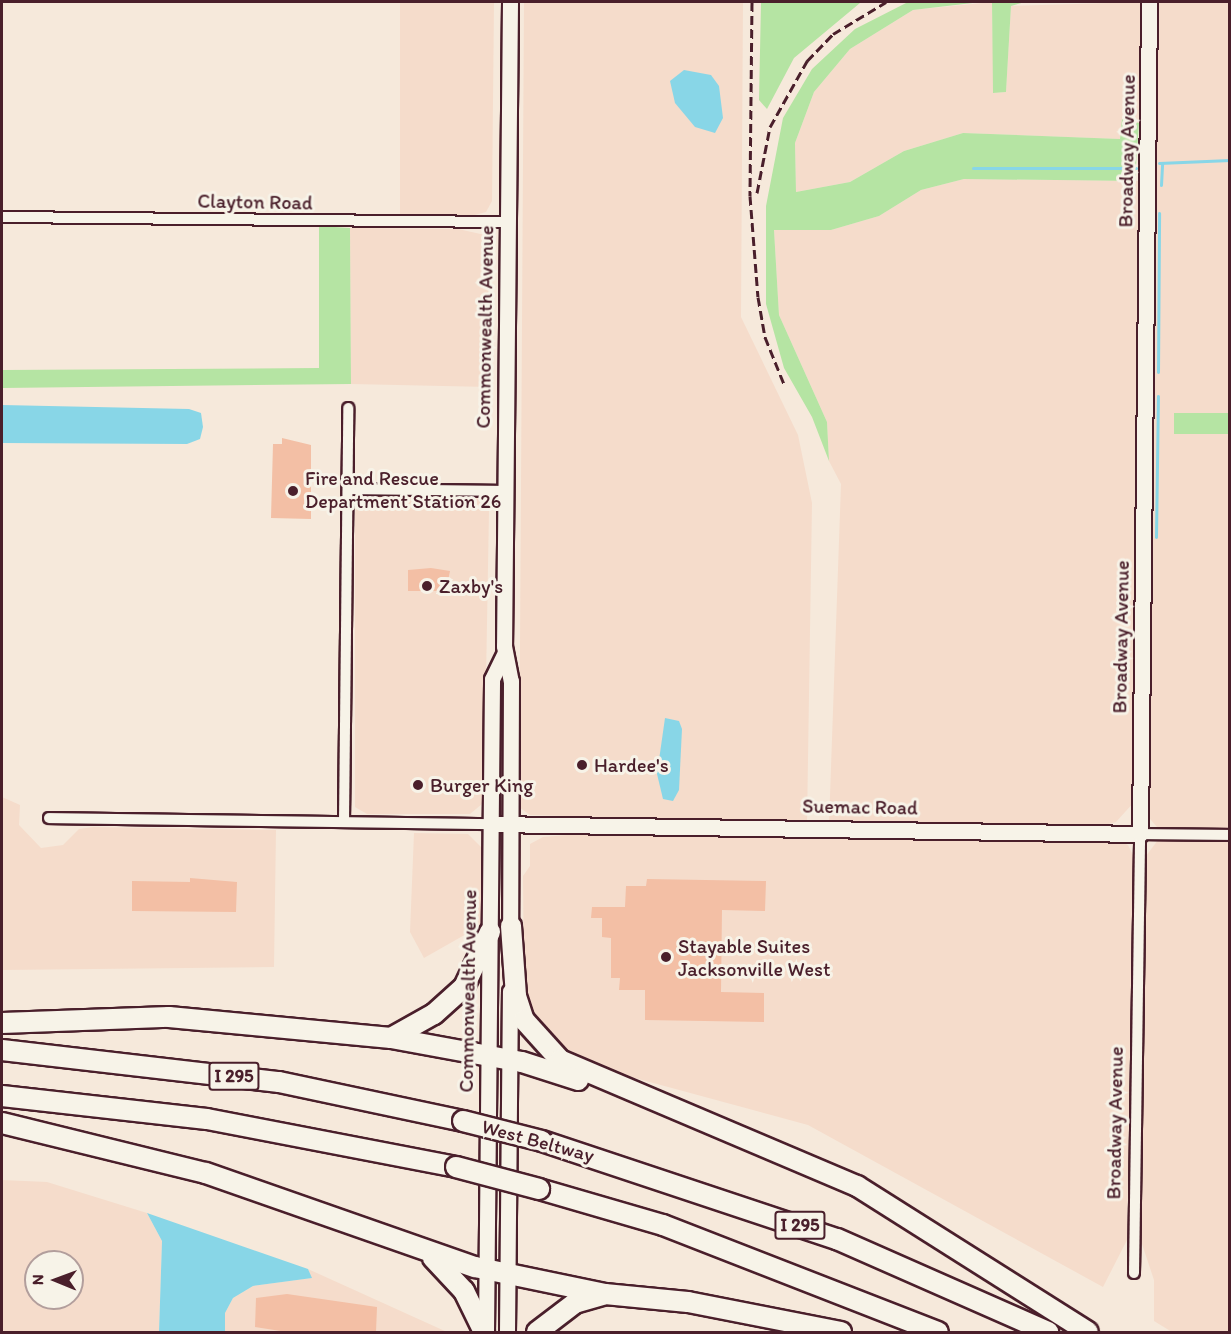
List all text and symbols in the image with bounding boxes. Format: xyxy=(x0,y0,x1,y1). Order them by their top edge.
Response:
street label: Broadway Avenue xyxy=(1114,75,1140,227)
street label: Clayton Road xyxy=(197,189,313,215)
street label: Commonwealth Avenue xyxy=(471,226,499,428)
place label: Fire and Rescue Department Station 26 xyxy=(305,467,501,514)
marker: Fire and Rescue Department Station 26 xyxy=(286,484,300,498)
street label: Broadway Avenue xyxy=(1108,561,1134,713)
place label: Zaxby's xyxy=(439,574,503,598)
marker: Zaxby's xyxy=(420,579,434,593)
place label: Hardee's xyxy=(594,753,669,777)
marker: Hardee's xyxy=(575,758,589,772)
place label: Burger King xyxy=(430,773,533,797)
marker: Burger King xyxy=(411,778,425,792)
street label: Suemac Road xyxy=(802,794,918,820)
street label: Commonwealth Avenue xyxy=(454,890,482,1092)
place label: Stayable Suites Jacksonville West xyxy=(678,934,830,981)
marker: Stayable Suites Jacksonville West xyxy=(659,950,673,964)
street label: Broadway Avenue xyxy=(1102,1047,1128,1199)
road number: I 295 xyxy=(207,1061,261,1091)
street label: West Beltway xyxy=(479,1114,597,1168)
road number: I 295 xyxy=(773,1210,827,1240)
north arrow xyxy=(24,1250,84,1310)
text: N xyxy=(28,1274,47,1285)

